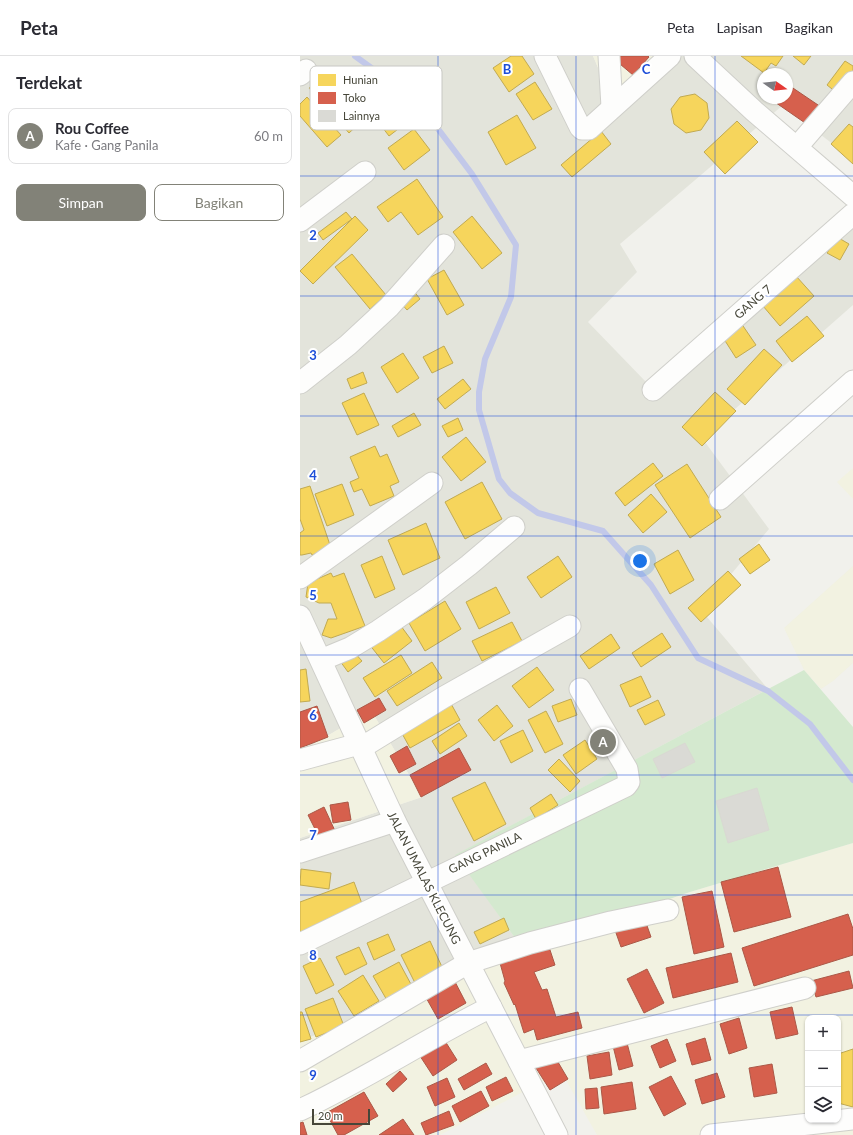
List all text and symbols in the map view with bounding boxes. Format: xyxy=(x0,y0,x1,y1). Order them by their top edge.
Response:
text: Peta xyxy=(20,16,58,39)
text: Peta xyxy=(667,19,694,36)
text: Lapisan xyxy=(716,19,763,36)
text: Bagikan xyxy=(785,19,833,36)
text: B xyxy=(503,61,512,77)
text: C xyxy=(642,61,651,77)
legend xyxy=(310,66,442,130)
north arrow xyxy=(757,68,793,104)
text: Terdekat xyxy=(16,72,82,93)
text: Hunian xyxy=(343,73,378,86)
text: Toko xyxy=(343,91,366,104)
text: Lainnya xyxy=(343,109,380,122)
text: Rou Coffee xyxy=(55,119,129,137)
text: A xyxy=(25,128,35,144)
text: 60 m xyxy=(254,128,283,144)
text: Kafe · Gang Panila xyxy=(55,137,158,153)
button: Simpan xyxy=(16,184,146,221)
button: Bagikan xyxy=(154,184,284,221)
text: 2 xyxy=(309,227,317,243)
street label: GANG 7 xyxy=(731,281,775,322)
text: 3 xyxy=(309,347,317,363)
text: 4 xyxy=(309,467,317,483)
your location xyxy=(630,551,650,571)
text: 5 xyxy=(309,587,317,603)
text: 6 xyxy=(309,707,317,723)
pin: A xyxy=(590,727,616,757)
street label: JALAN UMALAS KLECUNG xyxy=(384,809,465,947)
text: 7 xyxy=(309,827,317,843)
street label: GANG PANILA xyxy=(446,828,525,877)
text: 8 xyxy=(309,947,317,963)
map controls xyxy=(805,1015,841,1123)
button: + xyxy=(805,1015,841,1051)
button: − xyxy=(805,1051,841,1087)
text: 9 xyxy=(309,1067,317,1083)
button: layers xyxy=(805,1087,841,1123)
scale bar xyxy=(312,1107,370,1126)
text: 20 m xyxy=(318,1109,343,1122)

